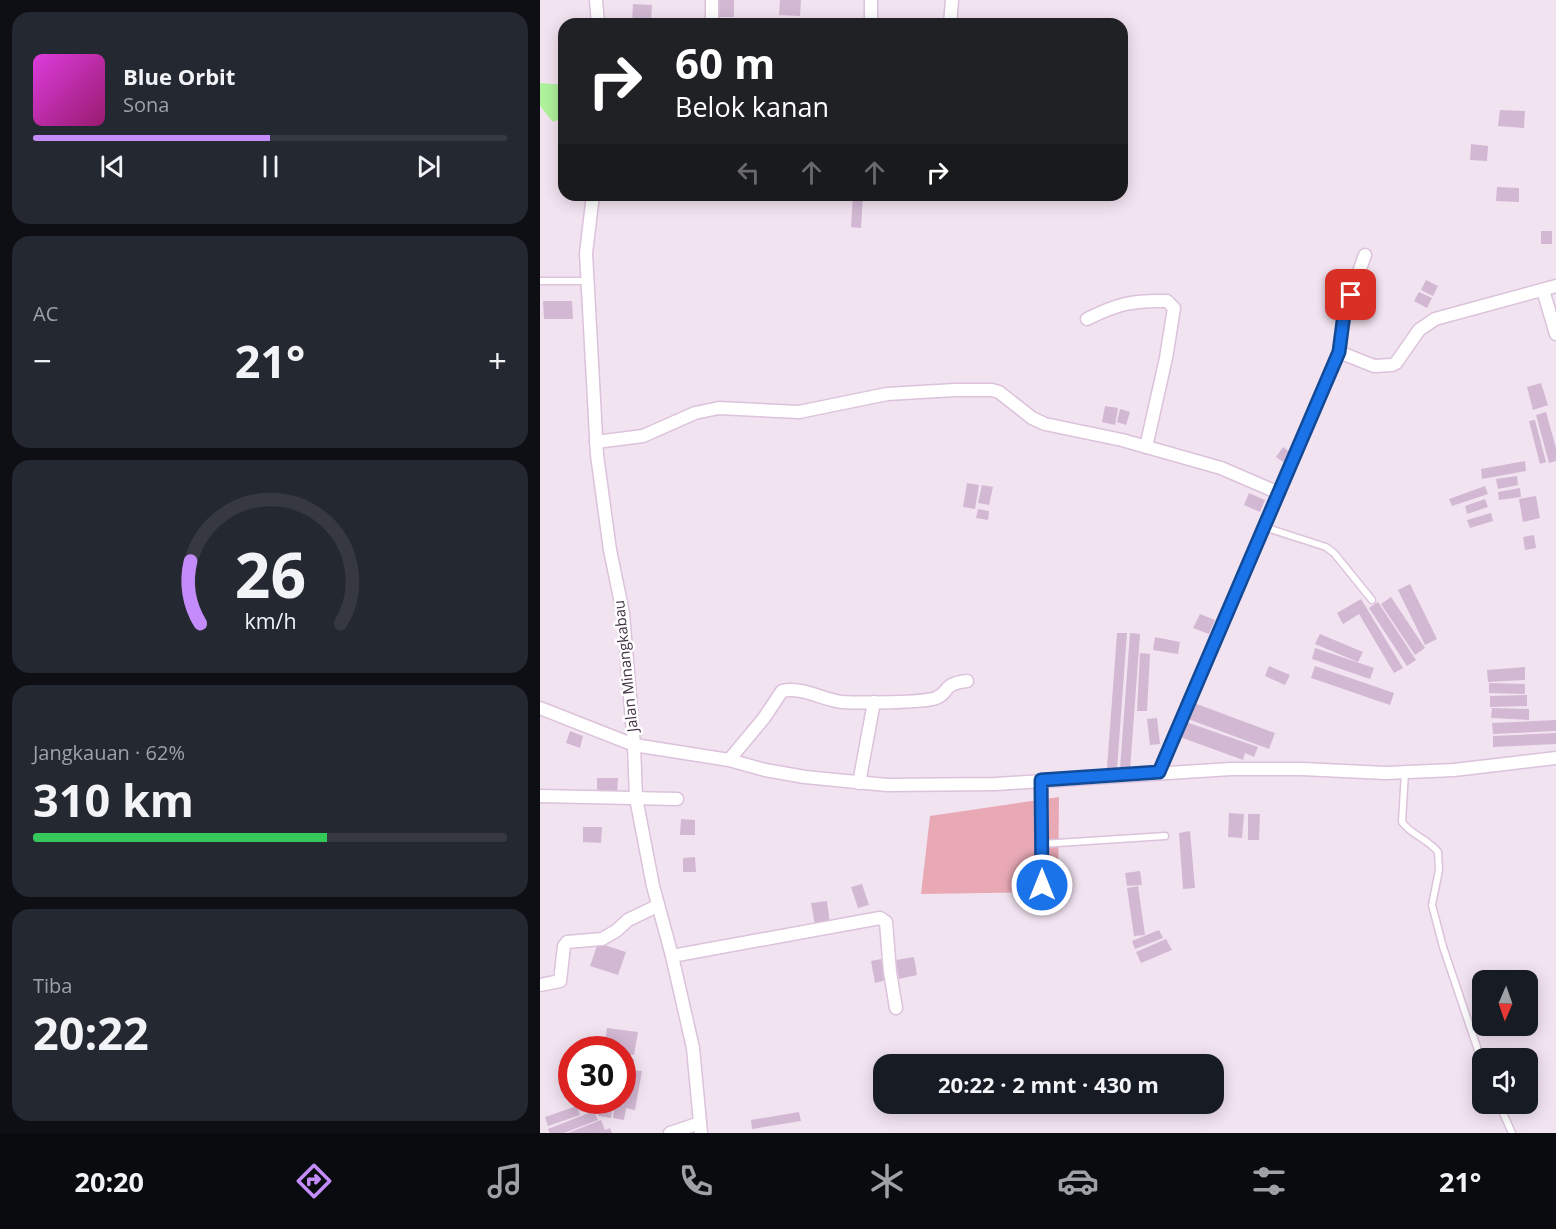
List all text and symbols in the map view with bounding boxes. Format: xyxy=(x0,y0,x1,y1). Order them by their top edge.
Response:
text: 60 m xyxy=(675,34,775,91)
icon: right xyxy=(576,42,654,120)
text: Blue Orbit xyxy=(123,61,235,91)
text: Belok kanan xyxy=(675,88,829,125)
text: Sona xyxy=(123,91,169,118)
icon: previous xyxy=(96,150,129,183)
icon: pause xyxy=(254,150,287,183)
icon: next xyxy=(412,150,445,183)
icon: left xyxy=(732,156,765,189)
icon: ahead xyxy=(795,156,828,189)
icon: ahead xyxy=(858,156,891,189)
icon: right xyxy=(921,156,954,189)
pin xyxy=(1325,269,1376,320)
icon: arrive xyxy=(1334,278,1367,311)
text: AC xyxy=(33,300,58,327)
text: 21° xyxy=(235,330,305,391)
text: − xyxy=(33,338,52,383)
text: + xyxy=(488,338,507,383)
text: 26 xyxy=(234,531,306,616)
street label: Jalan Minangkabau xyxy=(608,599,642,735)
text: km/h xyxy=(244,606,296,635)
text: Jangkauan · 62% xyxy=(33,739,185,766)
text: 310 km xyxy=(33,769,194,830)
position arrow xyxy=(1010,853,1074,917)
north arrow xyxy=(1472,970,1538,1036)
map controls xyxy=(1472,970,1538,1114)
text: Tiba xyxy=(33,972,72,999)
text: 20:22 xyxy=(33,1002,149,1063)
speed limit sign: 30 xyxy=(558,1036,636,1114)
button: sound xyxy=(1472,1048,1538,1114)
text: 20:22 · 2 mnt · 430 m xyxy=(938,1069,1159,1099)
icon: directions xyxy=(293,1160,335,1202)
icon: music xyxy=(484,1160,526,1202)
icon: phone xyxy=(675,1160,717,1202)
icon: climate xyxy=(866,1160,908,1202)
icon: car xyxy=(1057,1160,1099,1202)
icon: filters xyxy=(1248,1160,1290,1202)
text: 20:20 xyxy=(75,1163,144,1200)
text: 21° xyxy=(1439,1163,1481,1200)

